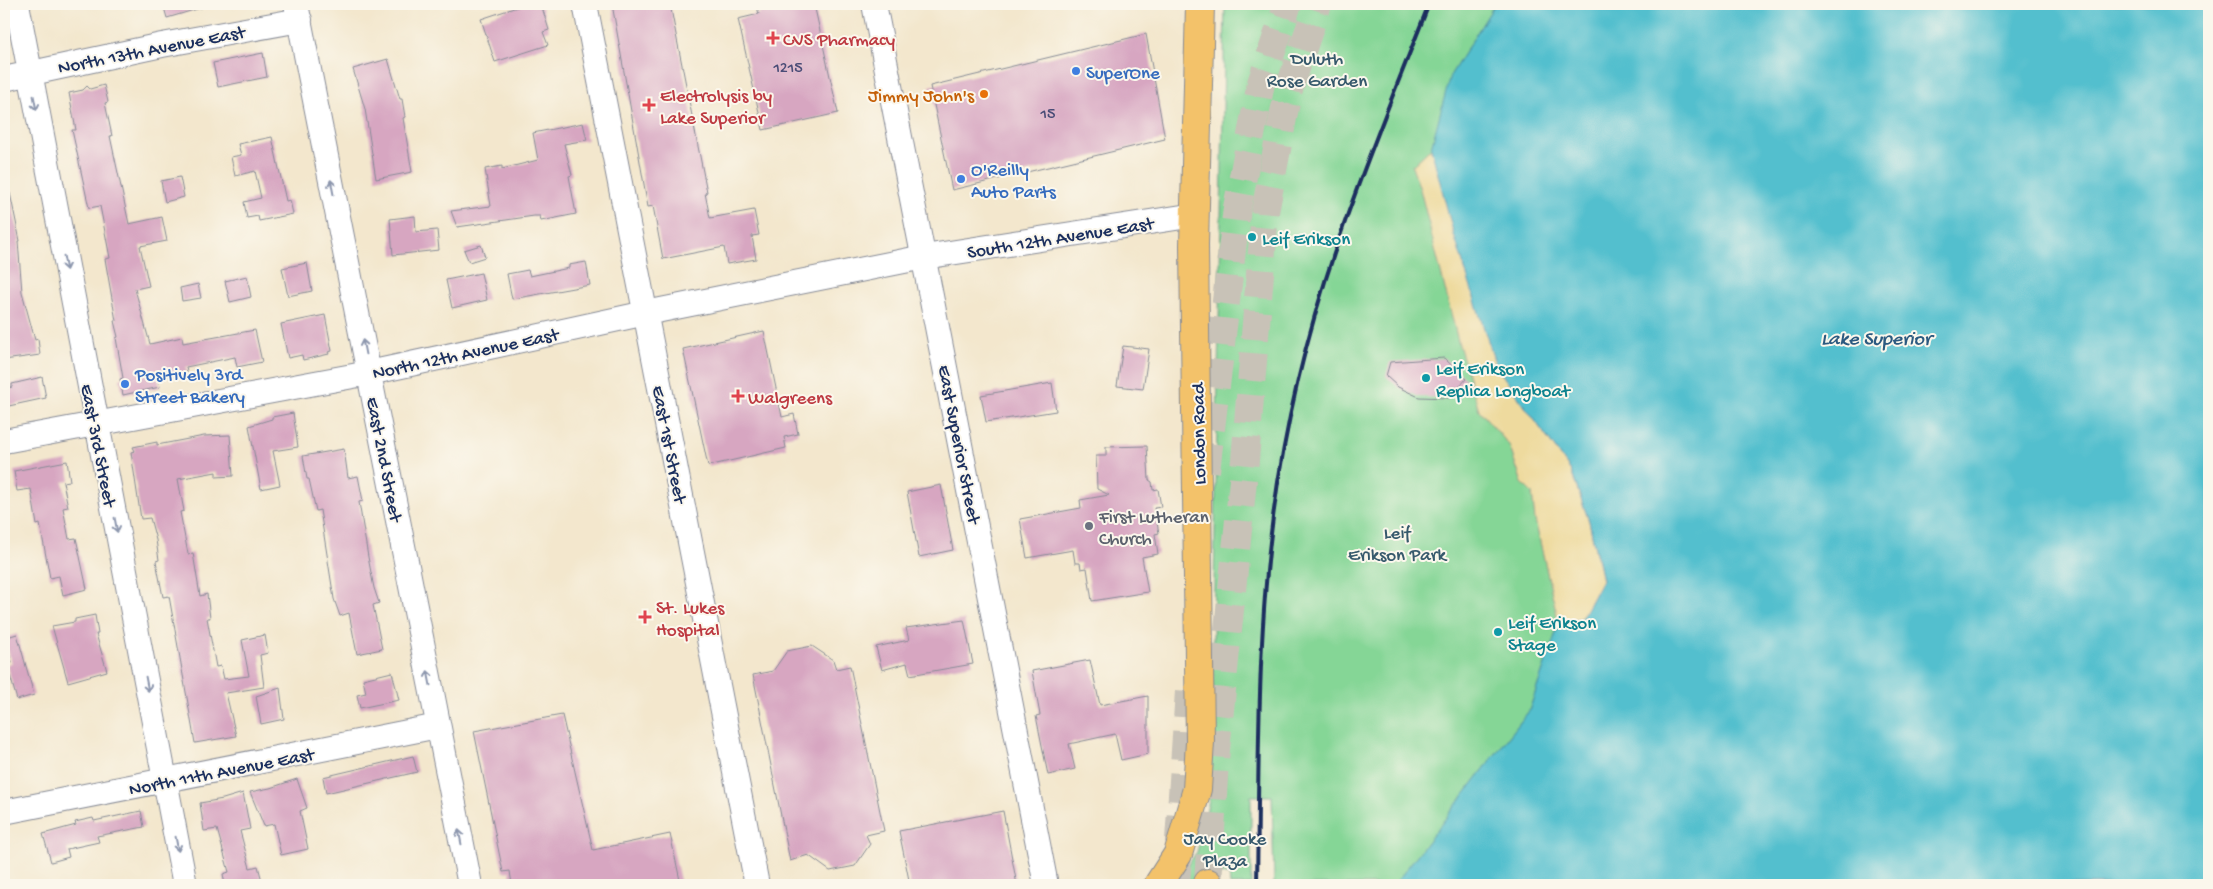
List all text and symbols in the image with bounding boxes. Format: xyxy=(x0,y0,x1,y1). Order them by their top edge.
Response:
street label: North 13th Avenue East xyxy=(56,22,249,81)
place label: CVS Pharmacy xyxy=(783,30,896,53)
marker: CVS Pharmacy xyxy=(767,32,779,44)
park label: Duluth Rose Garden xyxy=(1267,49,1367,94)
house number: 1215 xyxy=(772,60,803,79)
place label: SuperOne xyxy=(1086,63,1160,86)
marker: SuperOne xyxy=(1070,65,1082,77)
place label: Electrolysis by Lake Superior xyxy=(660,86,773,131)
place label: Jimmy John's xyxy=(868,86,975,109)
marker: Jimmy John's xyxy=(978,88,990,100)
one-way arrow xyxy=(31,95,40,111)
marker: Electrolysis by Lake Superior xyxy=(642,98,656,112)
house number: 15 xyxy=(1040,106,1055,125)
place label: O'Reilly Auto Parts xyxy=(971,160,1057,205)
marker: O'Reilly Auto Parts xyxy=(955,173,967,185)
one-way arrow xyxy=(327,180,337,196)
street label: South 12th Avenue East xyxy=(966,213,1158,266)
place label: Leif Erikson xyxy=(1262,229,1350,252)
marker: Leif Erikson xyxy=(1246,231,1258,243)
one-way arrow xyxy=(61,255,71,271)
street label: North 12th Avenue East xyxy=(371,324,563,386)
water label: Lake Superior xyxy=(1821,329,1935,352)
one-way arrow xyxy=(358,339,368,355)
place label: Leif Erikson Replica Longboat xyxy=(1436,359,1572,404)
street label: East Superior Street xyxy=(931,363,985,528)
place label: Positively 3rd Street Bakery xyxy=(134,365,245,410)
marker: Leif Erikson Replica Longboat xyxy=(1420,372,1432,384)
marker: Positively 3rd Street Bakery xyxy=(119,378,131,390)
street label: London Road xyxy=(1188,381,1213,485)
street label: East 3rd Street xyxy=(73,382,120,511)
street label: East 1st Street xyxy=(645,384,691,508)
place label: Walgreens xyxy=(748,388,833,411)
marker: Walgreens xyxy=(732,390,744,402)
street label: East 2nd Street xyxy=(359,395,406,526)
place label: First Lutheran Church xyxy=(1098,507,1209,552)
one-way arrow xyxy=(111,516,121,532)
marker: First Lutheran Church xyxy=(1083,520,1095,532)
park label: Leif Erikson Park xyxy=(1348,523,1447,568)
place label: St. Lukes Hospital xyxy=(656,598,725,643)
marker: St. Lukes Hospital xyxy=(638,610,652,624)
place label: Leif Erikson Stage xyxy=(1508,613,1596,658)
marker: Leif Erikson Stage xyxy=(1492,626,1504,638)
one-way arrow xyxy=(423,670,433,686)
one-way arrow xyxy=(142,676,152,692)
street label: North 11th Avenue East xyxy=(127,744,318,803)
park label: Jay Cooke Plaza xyxy=(1184,829,1267,874)
one-way arrow xyxy=(455,830,465,846)
one-way arrow xyxy=(173,835,183,851)

